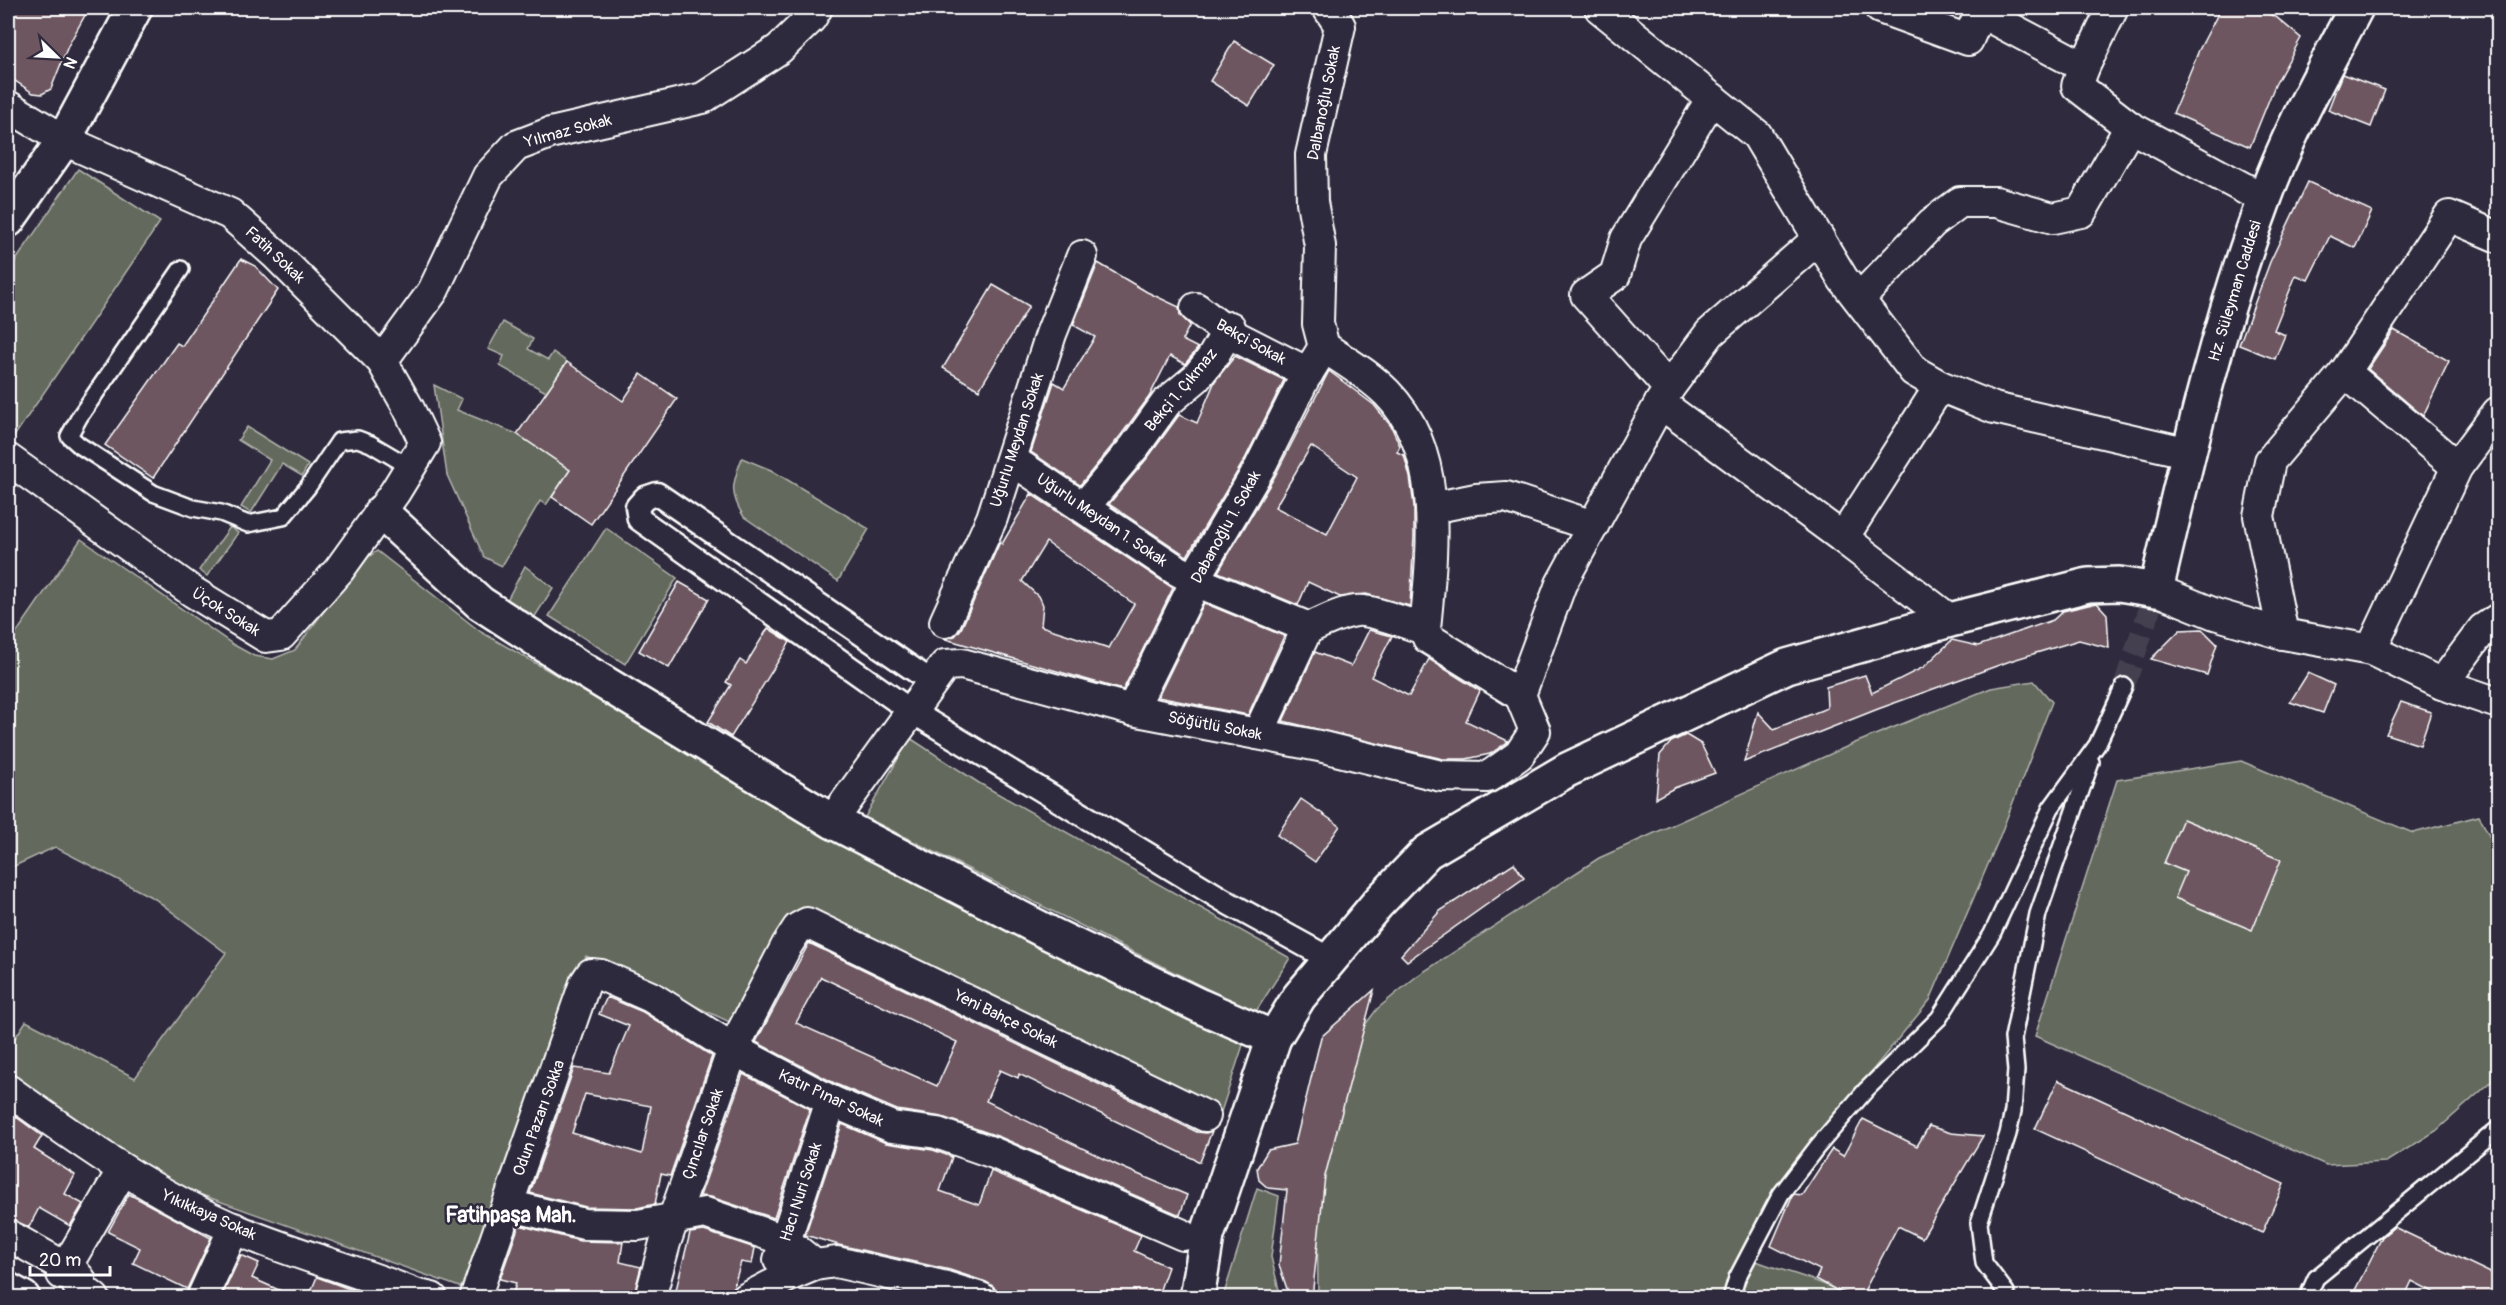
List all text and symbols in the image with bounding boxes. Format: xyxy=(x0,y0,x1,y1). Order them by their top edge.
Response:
north arrow xyxy=(27,27,87,87)
street label: Dalbanoğlu Sokak xyxy=(1303,44,1345,162)
text: N xyxy=(58,54,81,72)
street label: Yılmaz Sokak xyxy=(521,110,614,153)
street label: Hz. Süleyman Caddesi xyxy=(2204,218,2266,364)
street label: Fatih Sokak xyxy=(241,222,309,288)
street label: Bekçi Sokak xyxy=(1213,315,1290,370)
street label: Bekçi 1. Çıkmaz xyxy=(1140,344,1222,436)
street label: Uğurlu Meydan Sokak xyxy=(986,370,1048,510)
street label: Dabanoğlu 1. Sokak xyxy=(1187,467,1265,587)
street label: Uğurlu Meydan 1. Sokak xyxy=(1033,469,1172,571)
street label: Üçok Sokak xyxy=(188,583,264,641)
street label: Söğütlü Sokak xyxy=(1166,707,1264,745)
street label: Yeni Bahçe Sokak xyxy=(950,985,1061,1053)
street label: Odun Pazarı Sokka xyxy=(509,1057,569,1179)
street label: Katır Pınar Sokak xyxy=(775,1065,887,1131)
street label: Çıncılar Sokak xyxy=(678,1086,728,1182)
street label: Hacı Nuri Sokak xyxy=(776,1140,827,1244)
street label: Yıkıkkaya Sokak xyxy=(158,1185,260,1245)
district label: Fatihpaşa Mah. xyxy=(445,1201,577,1229)
scale bar xyxy=(30,1239,110,1277)
text: 20 m xyxy=(39,1249,81,1272)

